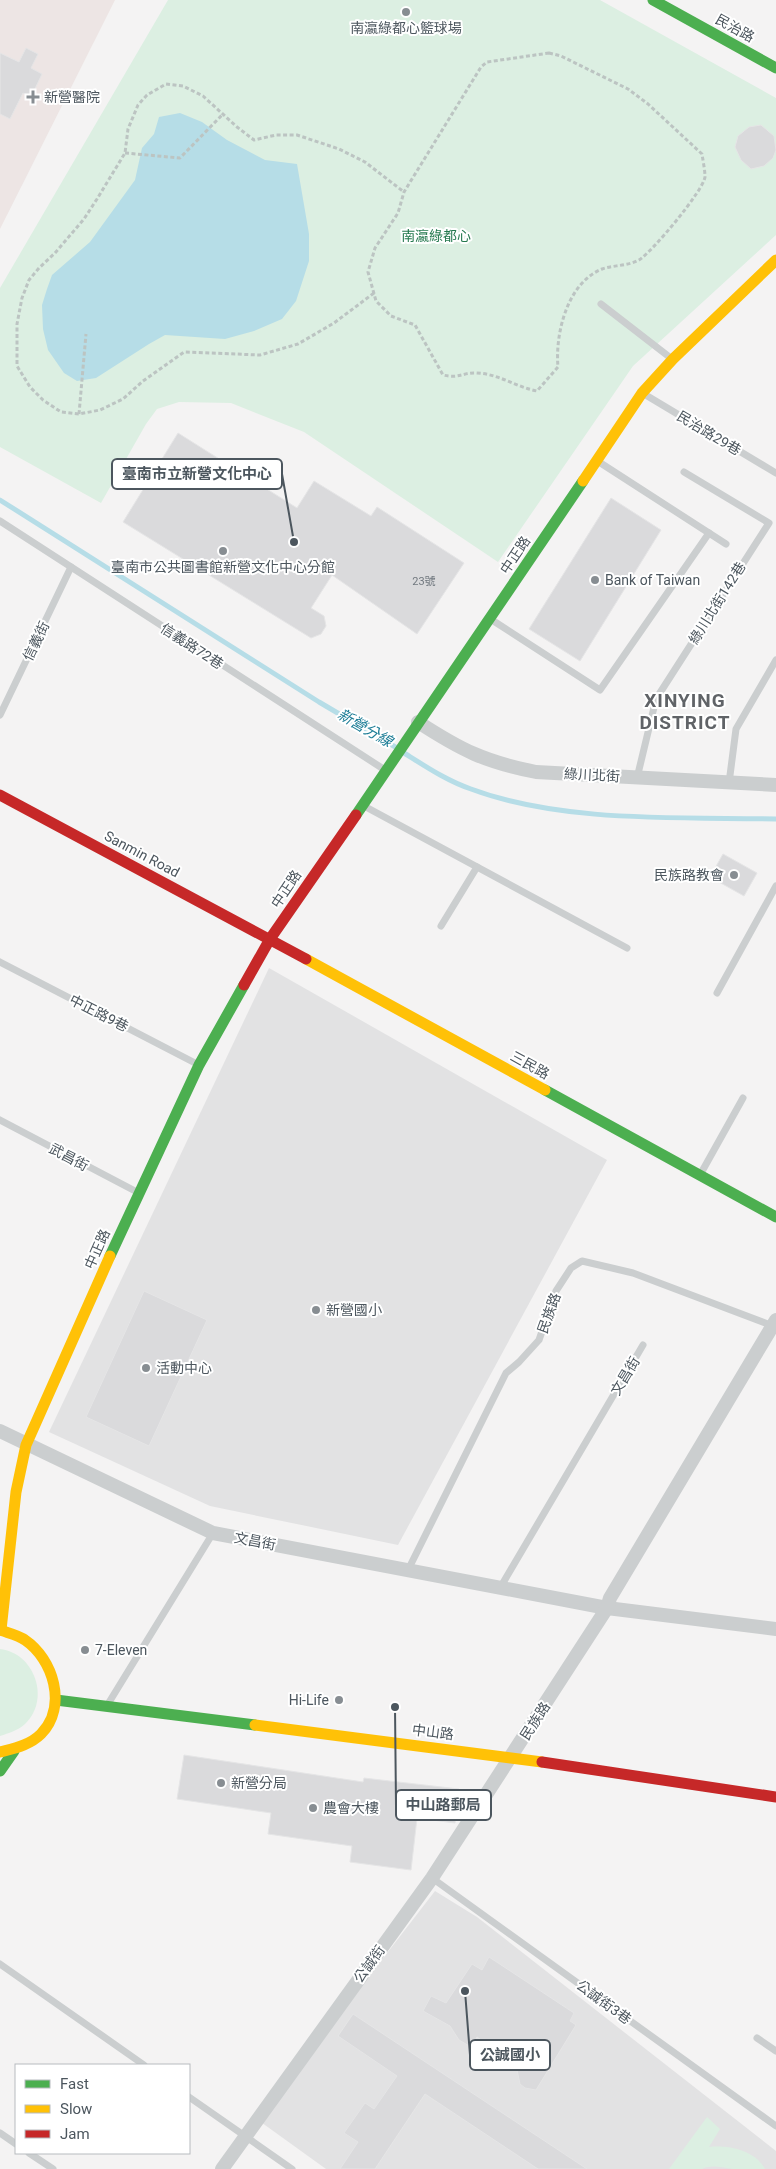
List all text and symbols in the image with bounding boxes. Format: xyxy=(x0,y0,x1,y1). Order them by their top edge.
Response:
marker: 南瀛綠都心籃球場 xyxy=(400,6,412,18)
street label: 民治路 xyxy=(713,11,757,45)
place label: 南瀛綠都心籃球場 xyxy=(350,20,462,36)
place label: 新營醫院 xyxy=(44,89,100,105)
marker: 新營醫院 xyxy=(26,90,40,104)
park label: 南瀛綠都心 xyxy=(401,228,471,244)
street label: 民治路29巷 xyxy=(674,408,744,458)
callout: 臺南市立新營文化中心 xyxy=(112,459,282,489)
text: 臺南市立新營文化中心 xyxy=(122,465,272,483)
street label: 中正路 xyxy=(497,533,533,577)
marker: 臺南市公共圖書館新營文化中心分館 xyxy=(217,545,229,557)
place label: 臺南市公共圖書館新營文化中心分館 xyxy=(111,559,335,575)
street label: 綠川北街142巷 xyxy=(685,559,749,647)
place label: Bank of Taiwan xyxy=(605,572,700,588)
marker: Bank of Taiwan xyxy=(589,574,601,586)
house number: 23號 xyxy=(412,575,436,588)
street label: 信義街 xyxy=(20,619,52,663)
street label: 信義路72巷 xyxy=(158,620,226,672)
district label: XINYING DISTRICT xyxy=(639,689,731,734)
water label: 新營分線 xyxy=(335,705,397,752)
street label: 綠川北街 xyxy=(564,766,620,784)
street label: Sanmin Road xyxy=(102,828,182,880)
street label: 中正路 xyxy=(268,867,304,911)
place label: 民族路教會 xyxy=(654,867,724,883)
marker: 民族路教會 xyxy=(728,869,740,881)
street label: 中正路9巷 xyxy=(67,991,131,1035)
street label: 三民路 xyxy=(508,1048,552,1082)
street label: 武昌街 xyxy=(47,1140,91,1174)
street label: 中正路 xyxy=(81,1227,113,1271)
street label: 民族路 xyxy=(534,1291,564,1335)
place label: 新營國小 xyxy=(326,1302,382,1318)
marker: 新營國小 xyxy=(310,1304,322,1316)
street label: 文昌街 xyxy=(607,1354,643,1398)
place label: 活動中心 xyxy=(156,1360,212,1376)
marker: 活動中心 xyxy=(140,1362,152,1374)
street label: 文昌街 xyxy=(233,1529,277,1553)
place label: 7-Eleven xyxy=(95,1642,147,1658)
marker: 7-Eleven xyxy=(79,1644,91,1656)
place label: Hi-Life xyxy=(289,1692,329,1708)
marker: Hi-Life xyxy=(333,1694,345,1706)
street label: 民族路 xyxy=(517,1699,553,1743)
street label: 中山路 xyxy=(411,1722,455,1742)
place label: 新營分局 xyxy=(231,1775,287,1791)
marker: 新營分局 xyxy=(215,1777,227,1789)
callout: 中山路郵局 xyxy=(396,1790,491,1820)
text: 中山路郵局 xyxy=(405,1796,481,1814)
place label: 農會大樓 xyxy=(323,1800,379,1816)
marker: 農會大樓 xyxy=(307,1802,319,1814)
street label: 公誠街 xyxy=(350,1942,388,1986)
street label: 公誠街3巷 xyxy=(573,1977,635,2027)
callout: 公誠國小 xyxy=(470,2040,550,2070)
text: 公誠國小 xyxy=(480,2046,541,2064)
legend xyxy=(15,2064,190,2154)
text: Fast xyxy=(60,2075,89,2093)
text: Slow xyxy=(60,2100,92,2118)
text: Jam xyxy=(60,2125,90,2143)

